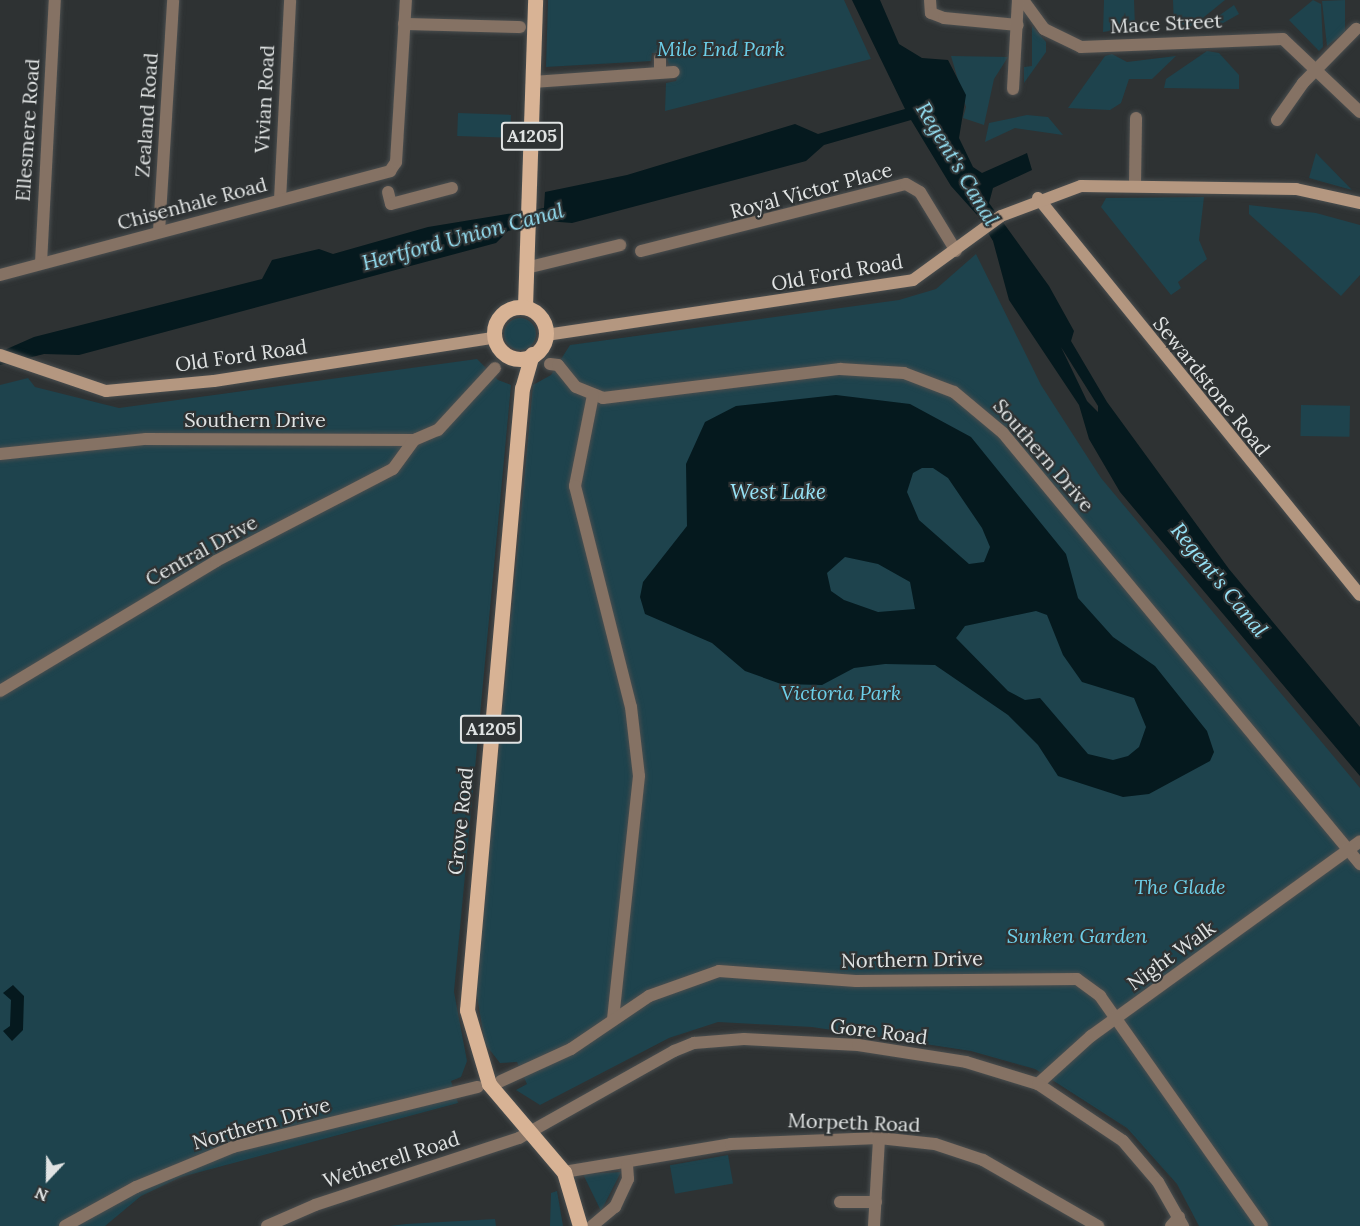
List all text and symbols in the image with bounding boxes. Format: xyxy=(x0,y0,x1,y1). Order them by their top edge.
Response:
street label: Mace Street xyxy=(1109,8,1223,38)
park label: Mile End Park xyxy=(657,36,785,60)
street label: Vivian Road xyxy=(249,44,279,154)
street label: Zealand Road xyxy=(130,52,162,178)
street label: Ellesmere Road xyxy=(10,58,44,202)
water label: Regent's Canal xyxy=(910,98,1004,230)
road number: A1205 xyxy=(500,121,564,151)
street label: Royal Victor Place xyxy=(727,157,895,223)
street label: Chisenhale Road xyxy=(114,171,270,235)
water label: Hertford Union Canal xyxy=(359,198,567,276)
street label: Old Ford Road xyxy=(769,249,905,295)
street label: Sewardstone Road xyxy=(1149,312,1275,460)
street label: Old Ford Road xyxy=(173,334,309,376)
street label: Southern Drive xyxy=(988,394,1100,516)
street label: Southern Drive xyxy=(184,407,326,431)
water label: West Lake xyxy=(730,479,826,505)
street label: Central Drive xyxy=(141,509,261,591)
water label: Regent's Canal xyxy=(1165,518,1273,642)
park label: Victoria Park xyxy=(781,680,901,704)
road number: A1205 xyxy=(460,714,522,744)
street label: Grove Road xyxy=(442,766,478,876)
park label: The Glade xyxy=(1134,874,1226,898)
street label: Night Walk xyxy=(1122,915,1220,995)
park label: Sunken Garden xyxy=(1007,923,1147,947)
street label: Northern Drive xyxy=(841,946,983,972)
street label: Gore Road xyxy=(829,1013,929,1049)
street label: Northern Drive xyxy=(189,1092,333,1154)
street label: Morpeth Road xyxy=(787,1108,921,1136)
street label: Wetherell Road xyxy=(320,1126,462,1192)
north arrow xyxy=(18,1148,78,1208)
text: N xyxy=(32,1183,51,1206)

